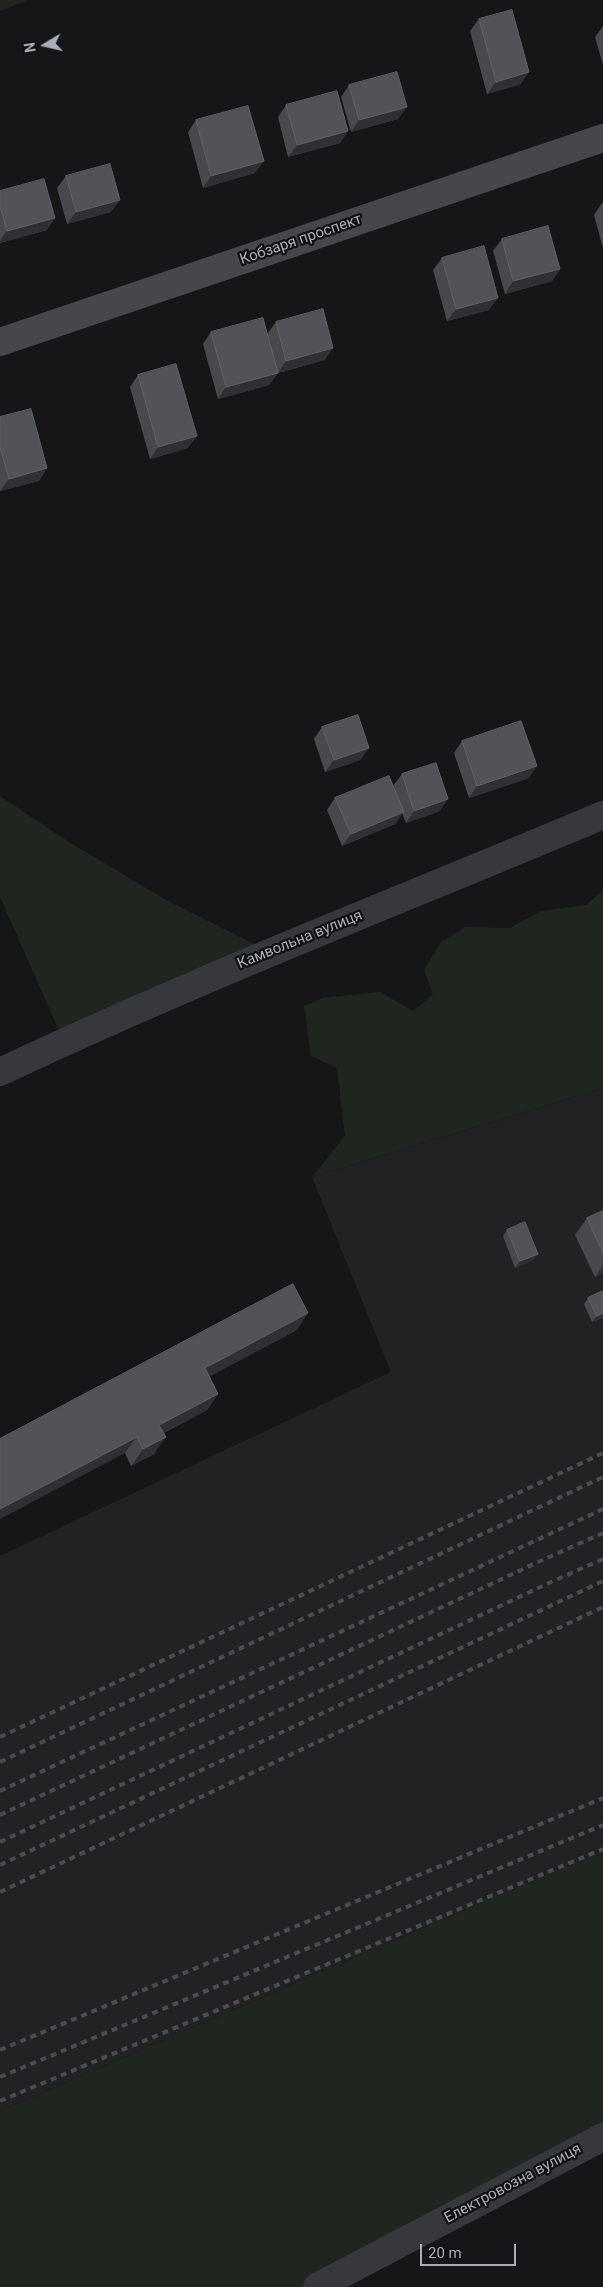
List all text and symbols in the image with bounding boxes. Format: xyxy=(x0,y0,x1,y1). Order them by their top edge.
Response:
north arrow xyxy=(20,20,70,70)
text: N xyxy=(22,41,39,53)
street label: Кобзаря проспект xyxy=(238,211,364,269)
street label: Камвольна вулиця xyxy=(235,907,365,973)
street label: Електровозна вулиця xyxy=(441,2140,585,2228)
scale bar xyxy=(423,2234,519,2266)
text: 20 m xyxy=(428,2244,462,2262)

